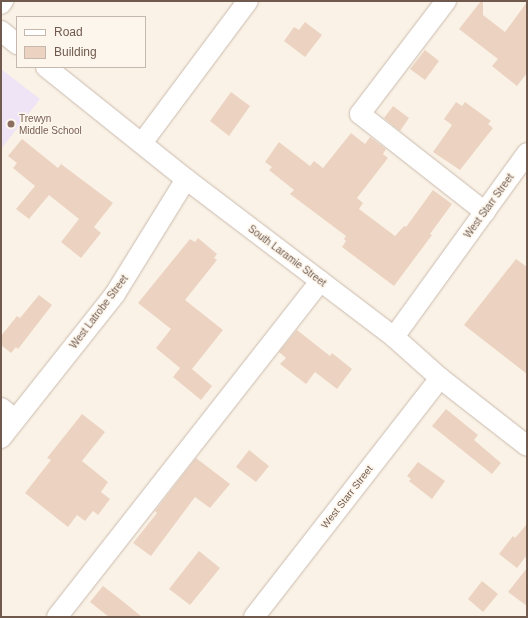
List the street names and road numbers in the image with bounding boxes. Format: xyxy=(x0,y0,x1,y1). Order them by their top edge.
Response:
street label: West Starr Street xyxy=(462,172,516,240)
street label: South Laramie Street xyxy=(246,223,328,289)
street label: West Latrobe Street xyxy=(68,273,130,351)
street label: West Starr Street xyxy=(319,463,375,531)

